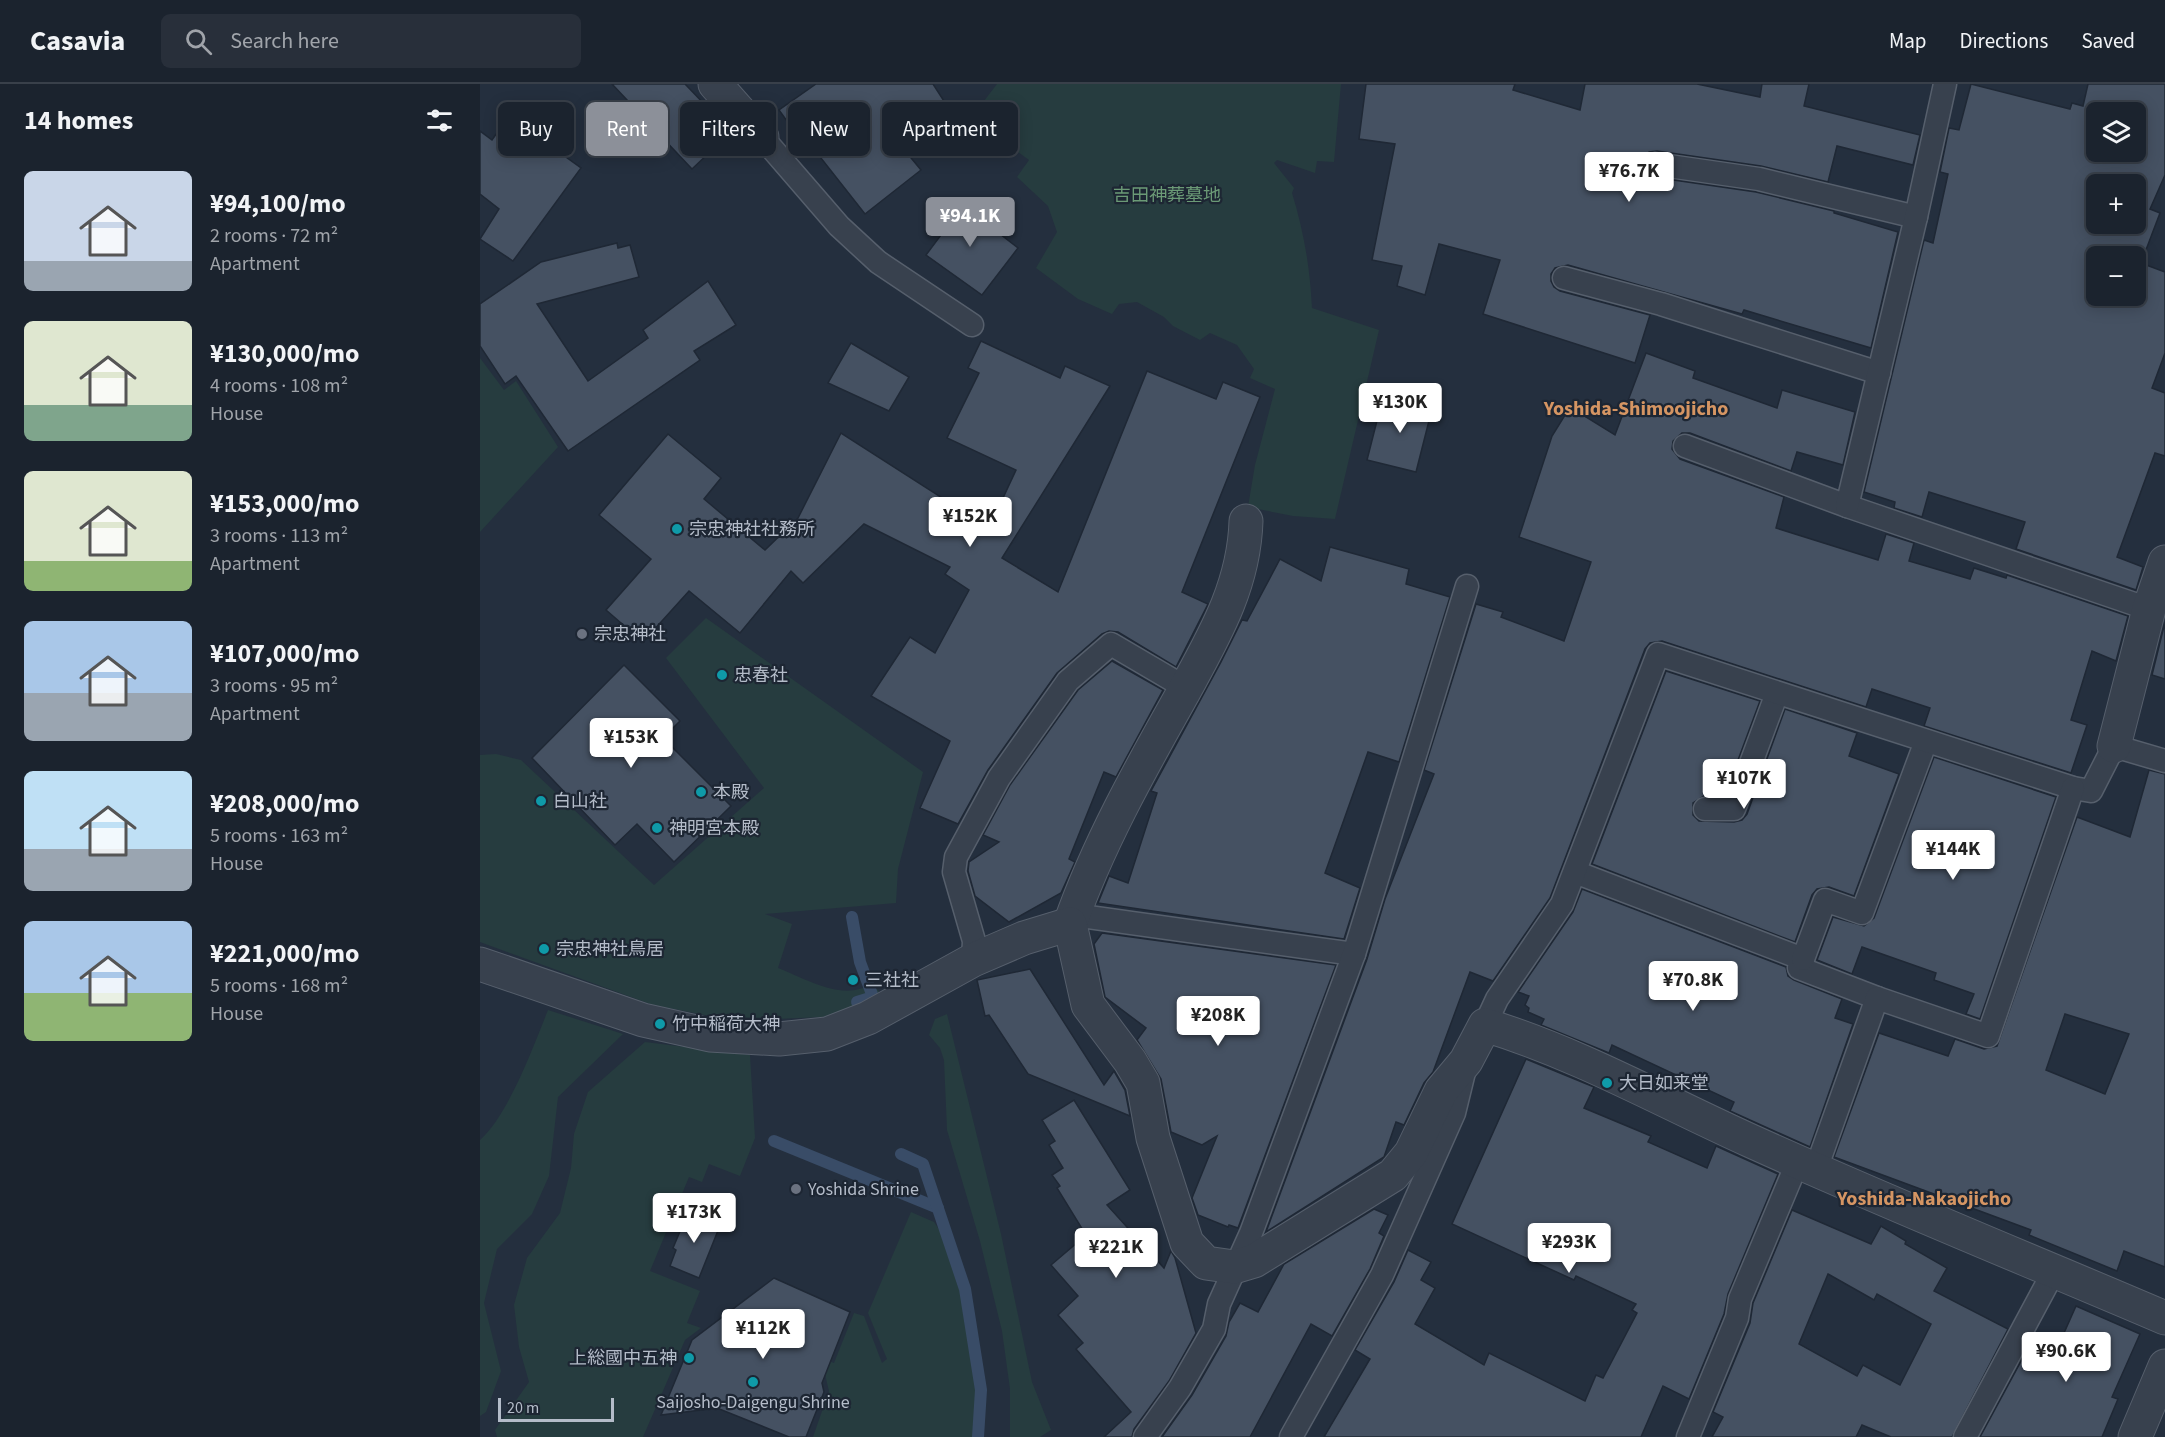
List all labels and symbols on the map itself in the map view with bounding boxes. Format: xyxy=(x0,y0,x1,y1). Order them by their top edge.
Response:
pin: ¥76.7K xyxy=(1580,152,1678,203)
park label: 吉田神葬墓地 xyxy=(1113,183,1221,208)
pin: ¥94.1K xyxy=(921,197,1019,248)
pin: ¥130K xyxy=(1358,383,1442,434)
district label: Yoshida-Shimoojicho xyxy=(1543,395,1728,423)
pin: ¥152K xyxy=(928,497,1012,548)
place label: 宗忠神社社務所 xyxy=(689,517,815,542)
marker: 宗忠神社社務所 xyxy=(670,522,684,536)
place label: 宗忠神社 xyxy=(594,622,666,647)
marker: 宗忠神社 xyxy=(575,627,589,641)
place label: 忠春社 xyxy=(734,663,788,688)
marker: 忠春社 xyxy=(715,668,729,682)
pin: ¥153K xyxy=(589,718,673,769)
pin: ¥107K xyxy=(1702,759,1786,810)
place label: 本殿 xyxy=(713,780,749,805)
marker: 本殿 xyxy=(694,785,708,799)
place label: 白山社 xyxy=(553,789,607,814)
marker: 白山社 xyxy=(534,794,548,808)
place label: 神明宮本殿 xyxy=(669,816,759,841)
marker: 神明宮本殿 xyxy=(650,821,664,835)
pin: ¥144K xyxy=(1911,830,1995,881)
place label: 宗忠神社鳥居 xyxy=(556,937,664,962)
marker: 宗忠神社鳥居 xyxy=(537,942,551,956)
pin: ¥70.8K xyxy=(1644,961,1742,1012)
place label: 三社社 xyxy=(865,968,919,993)
marker: 三社社 xyxy=(846,973,860,987)
pin: ¥208K xyxy=(1176,996,1260,1047)
place label: 竹中稲荷大神 xyxy=(672,1012,780,1037)
marker: 竹中稲荷大神 xyxy=(653,1017,667,1031)
place label: 大日如来堂 xyxy=(1619,1071,1709,1096)
marker: 大日如来堂 xyxy=(1600,1076,1614,1090)
place label: Yoshida Shrine xyxy=(807,1177,919,1202)
marker: Yoshida Shrine xyxy=(789,1182,803,1196)
district label: Yoshida-Nakaojicho xyxy=(1836,1185,2011,1213)
pin: ¥173K xyxy=(652,1193,736,1244)
pin: ¥293K xyxy=(1527,1223,1611,1274)
pin: ¥221K xyxy=(1074,1228,1158,1279)
pin: ¥112K xyxy=(721,1309,805,1360)
pin: ¥90.6K xyxy=(2017,1332,2115,1383)
place label: 上総國中五神 xyxy=(569,1346,677,1371)
marker: 上総國中五神 xyxy=(682,1351,696,1365)
marker: Saijosho-Daigengu Shrine xyxy=(746,1375,760,1389)
place label: Saijosho-Daigengu Shrine xyxy=(656,1390,850,1415)
scale bar xyxy=(498,1395,614,1422)

